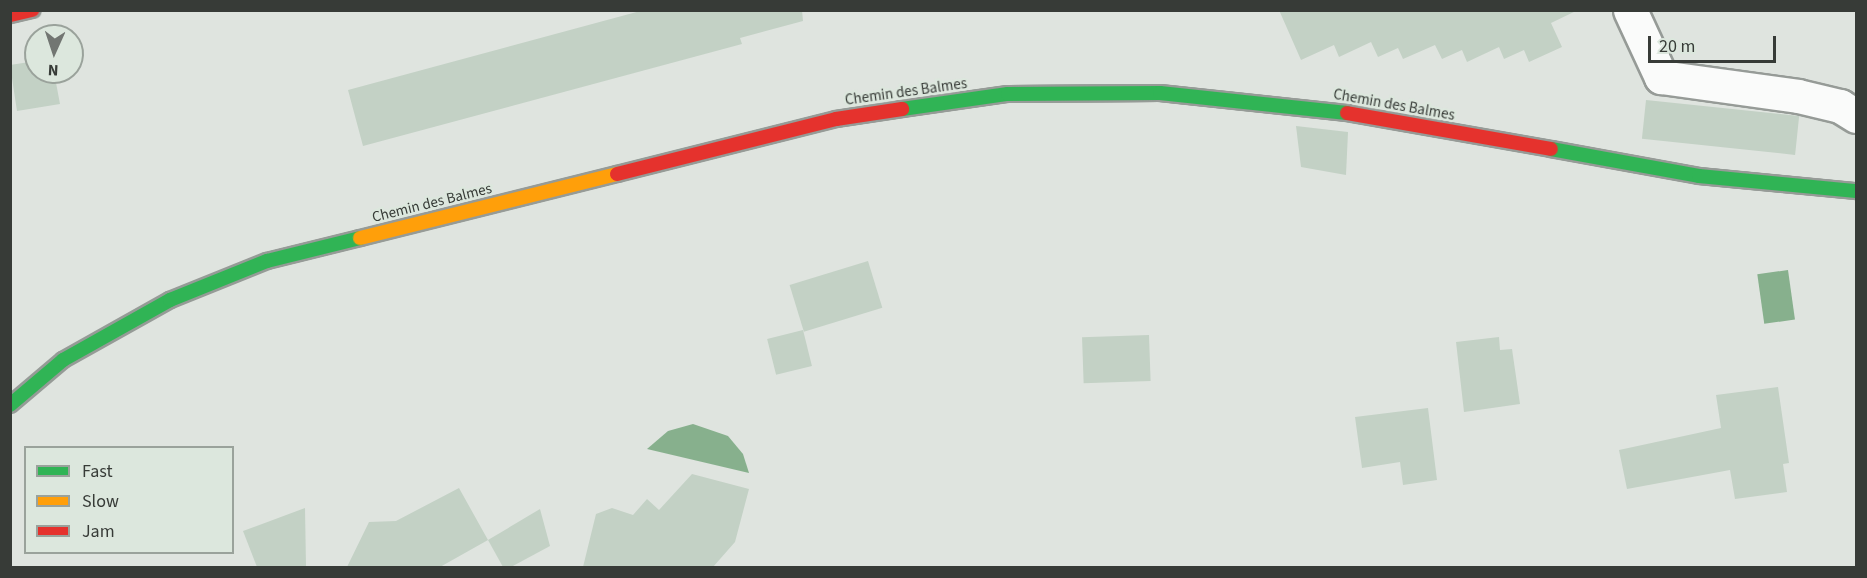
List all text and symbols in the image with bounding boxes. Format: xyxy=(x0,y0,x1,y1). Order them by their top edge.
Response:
north arrow xyxy=(24,24,84,84)
scale bar xyxy=(1651,24,1778,62)
text: 20 m xyxy=(1659,34,1695,59)
text: N xyxy=(47,59,59,81)
street label: Chemin des Balmes xyxy=(844,75,968,109)
street label: Chemin des Balmes xyxy=(1332,85,1456,125)
street label: Chemin des Balmes xyxy=(370,179,494,227)
legend xyxy=(24,446,234,554)
text: Fast xyxy=(82,459,113,484)
text: Slow xyxy=(82,489,119,514)
text: Jam xyxy=(82,519,115,544)

